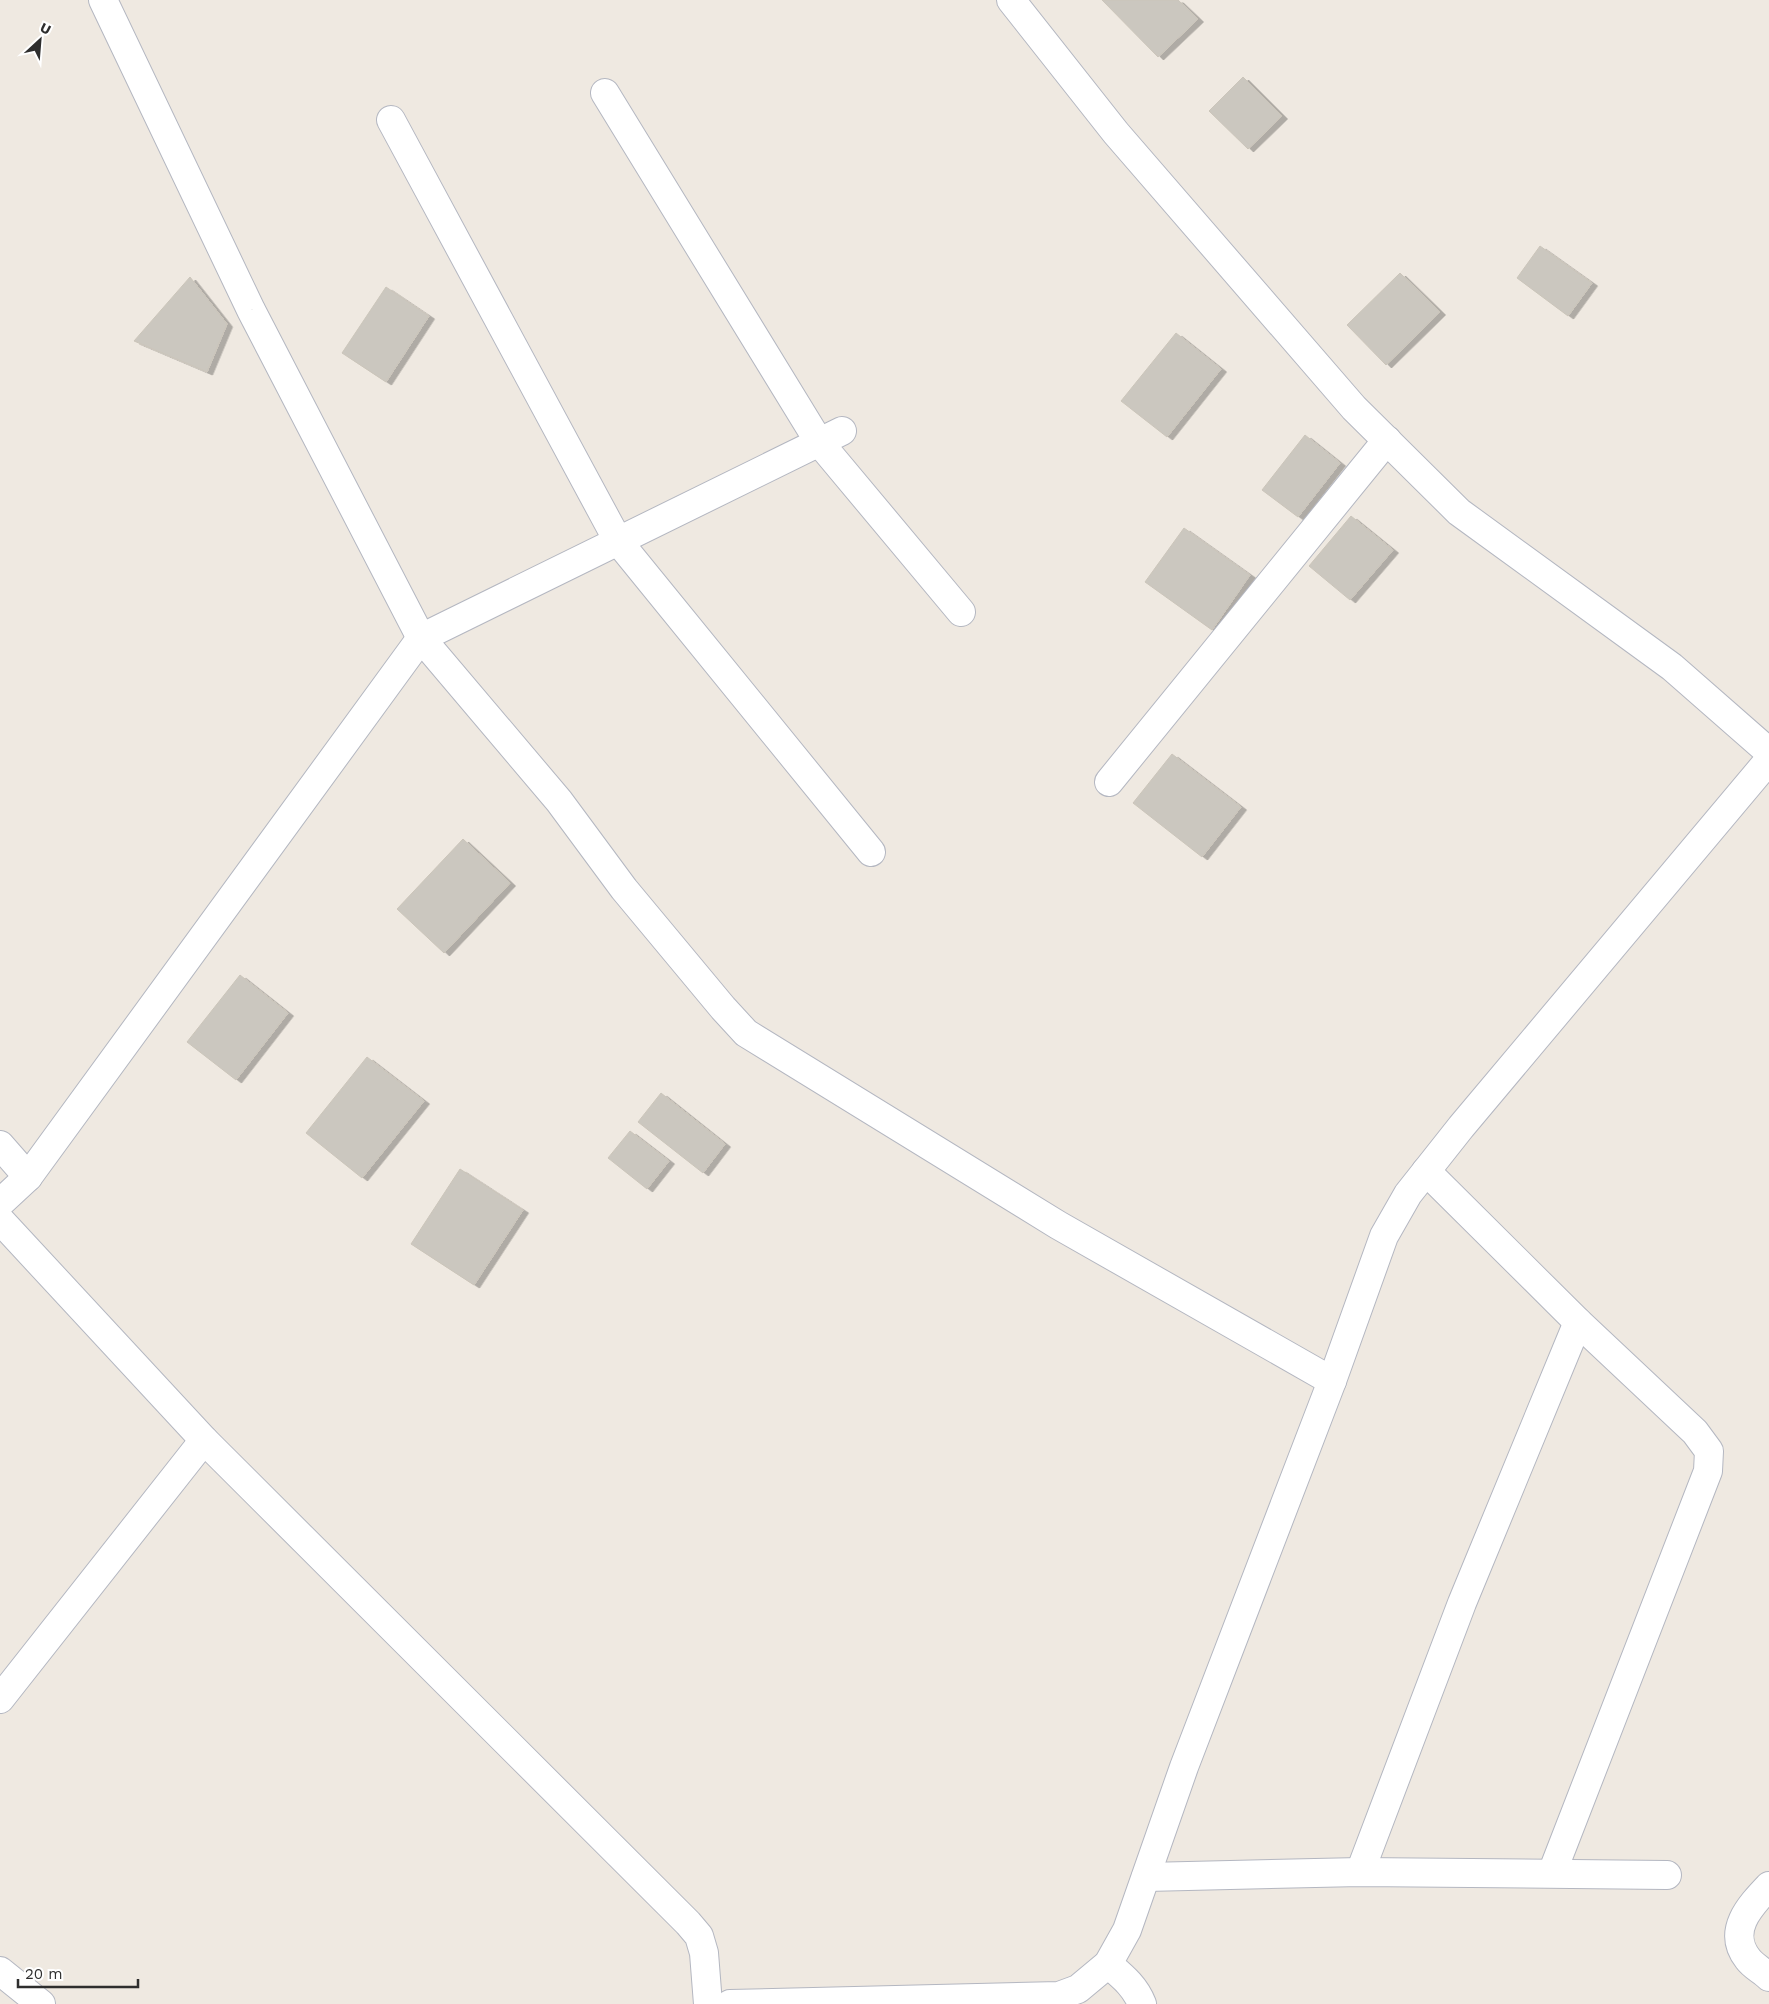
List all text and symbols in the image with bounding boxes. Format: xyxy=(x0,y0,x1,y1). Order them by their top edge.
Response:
north arrow xyxy=(15,15,65,65)
text: U xyxy=(38,19,54,38)
scale bar xyxy=(18,1956,138,1988)
text: 20 m xyxy=(25,1965,63,1983)

